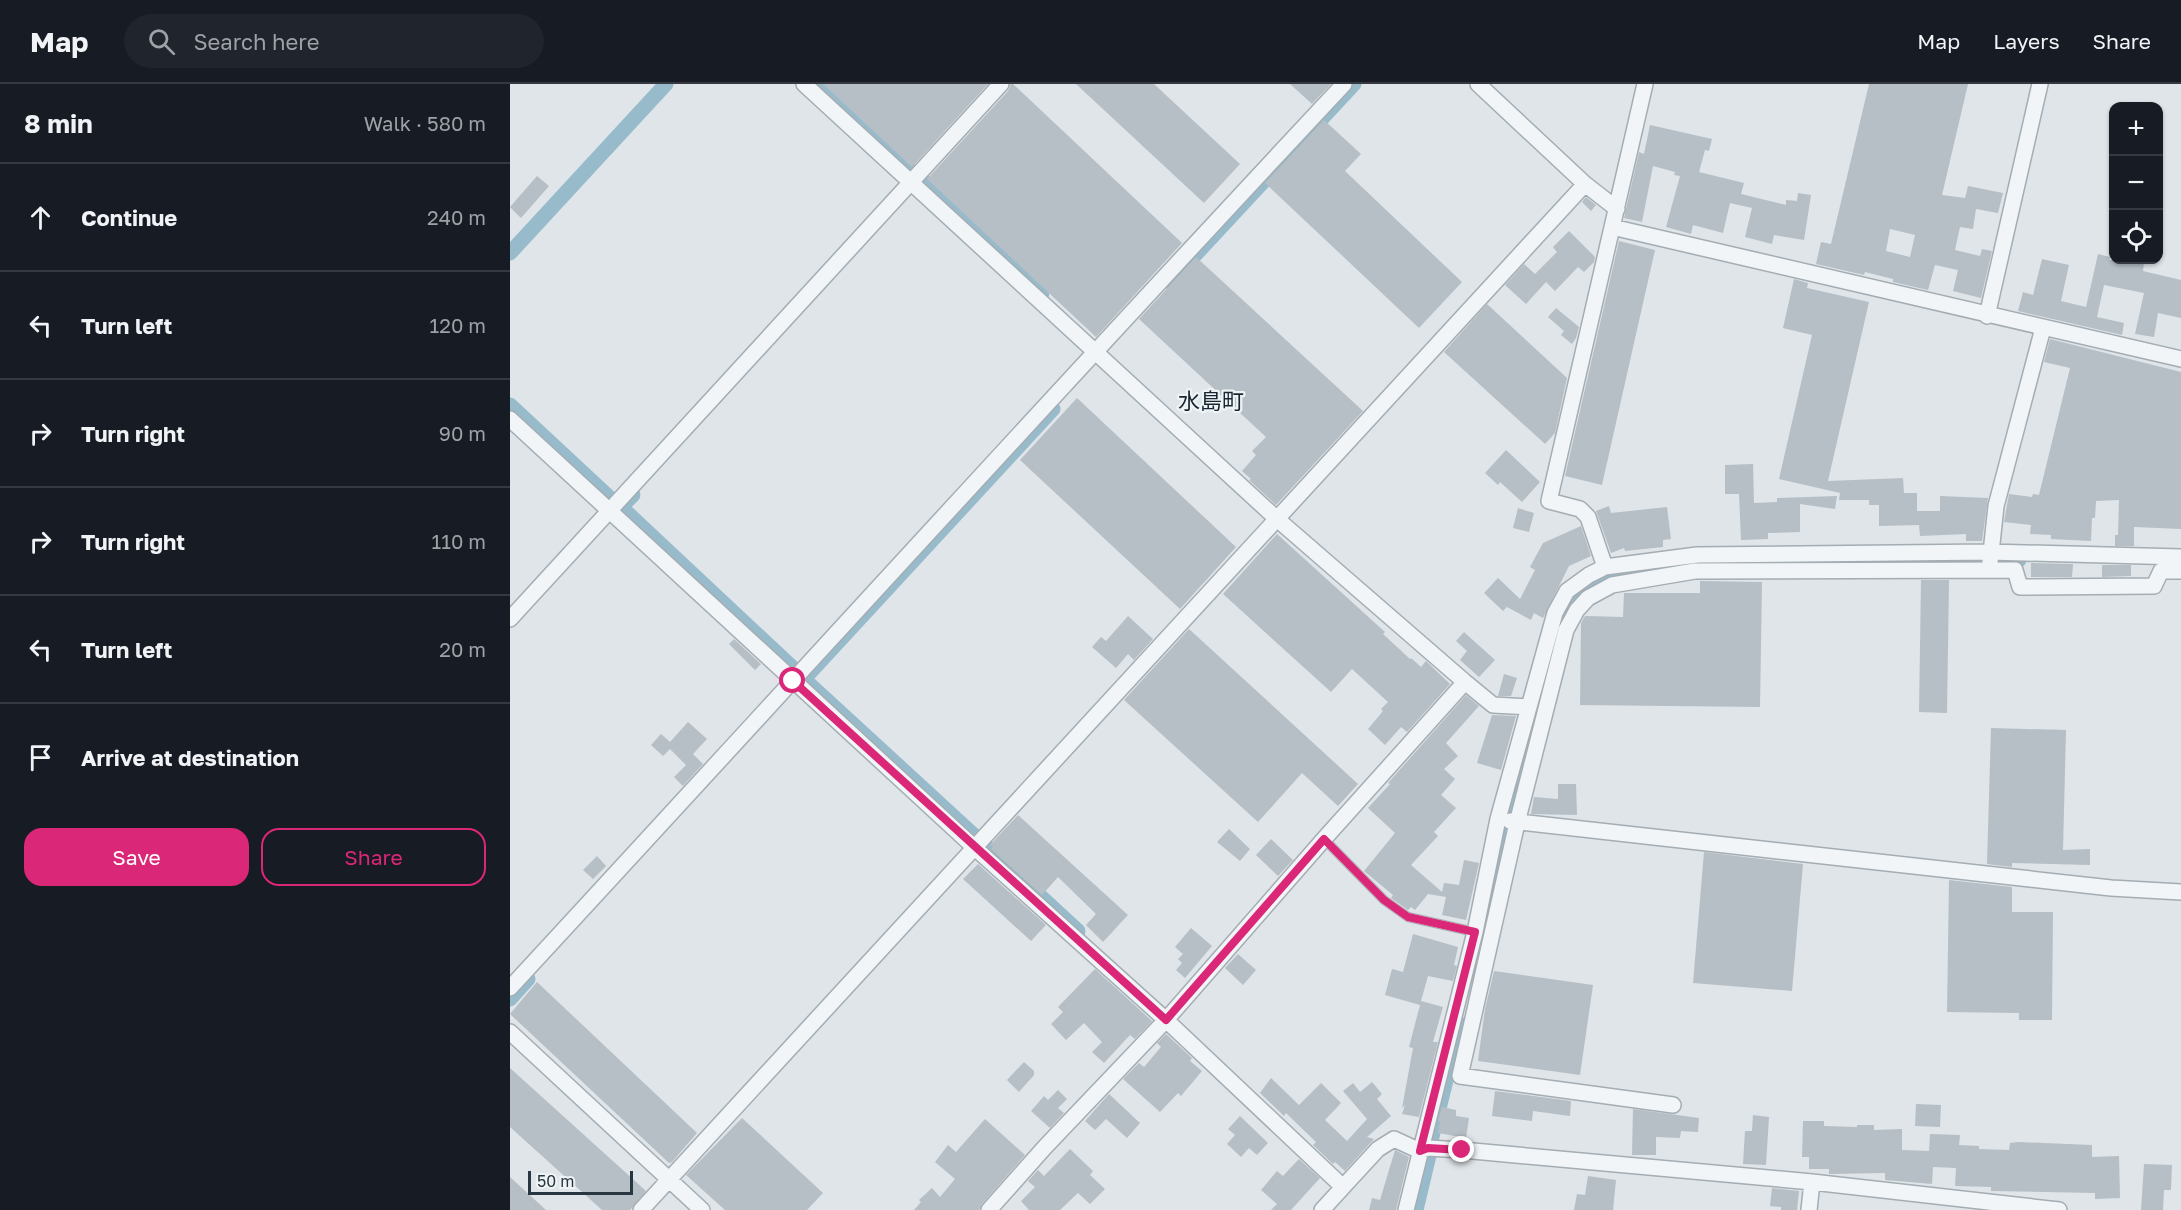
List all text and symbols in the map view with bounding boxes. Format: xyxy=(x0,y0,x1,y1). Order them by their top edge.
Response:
search box xyxy=(124,14,544,68)
text: Map xyxy=(30,25,88,58)
icon: search xyxy=(145,25,178,58)
text: Search here xyxy=(193,28,319,55)
text: Map xyxy=(1917,28,1960,54)
text: Layers xyxy=(1993,28,2060,54)
text: Share xyxy=(2093,28,2151,54)
map controls xyxy=(2109,102,2163,264)
button: + xyxy=(2109,102,2163,156)
text: 8 min xyxy=(24,108,93,139)
text: Walk · 580 m xyxy=(364,111,486,135)
button: − xyxy=(2109,156,2163,210)
icon: ahead xyxy=(24,201,57,234)
text: Continue xyxy=(81,204,177,231)
text: 240 m xyxy=(427,205,486,229)
button: locate xyxy=(2109,210,2163,264)
icon: left xyxy=(24,309,57,342)
text: Turn left xyxy=(81,312,172,339)
text: 120 m xyxy=(430,313,486,337)
district label: 水島町 xyxy=(1178,387,1244,414)
icon: right xyxy=(24,417,57,450)
text: Turn right xyxy=(81,420,185,447)
text: 90 m xyxy=(439,421,486,445)
icon: right xyxy=(24,525,57,558)
text: Turn right xyxy=(81,528,185,555)
text: 110 m xyxy=(432,529,486,553)
icon: left xyxy=(24,633,57,666)
text: Turn left xyxy=(81,636,172,663)
text: 20 m xyxy=(439,637,486,661)
route start xyxy=(779,667,805,693)
icon: arrive xyxy=(24,741,57,774)
text: Arrive at destination xyxy=(81,744,299,771)
button: Save xyxy=(24,828,249,886)
button: Share xyxy=(261,828,486,886)
route end xyxy=(1448,1136,1474,1162)
scale bar xyxy=(528,1168,633,1196)
text: 50 m xyxy=(537,1171,574,1191)

